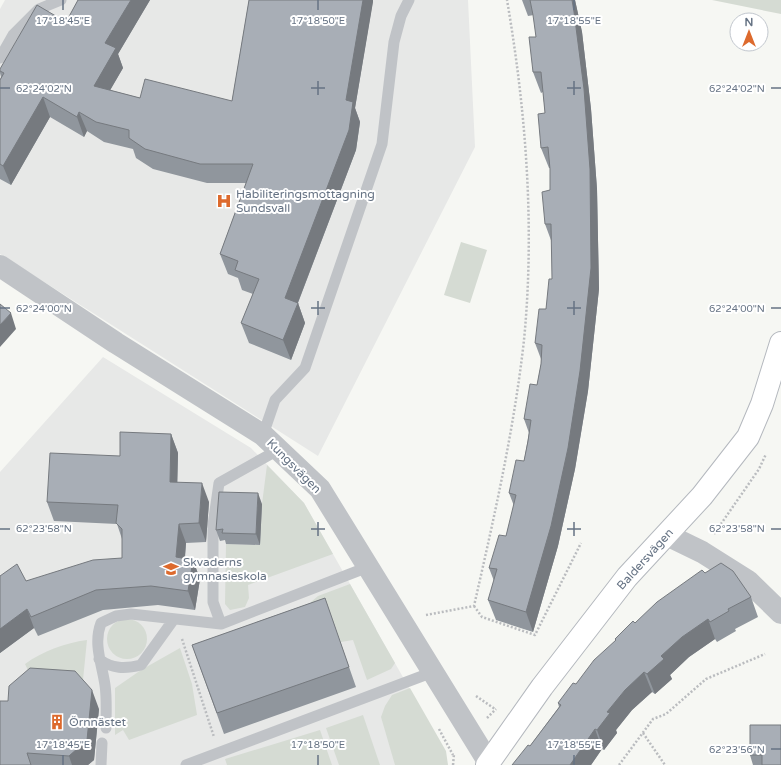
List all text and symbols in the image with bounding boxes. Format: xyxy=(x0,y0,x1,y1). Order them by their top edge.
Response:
north arrow xyxy=(729,12,769,52)
text: 17°18'45"E xyxy=(36,15,90,27)
text: 17°18'50"E xyxy=(291,15,345,27)
text: 17°18'55"E xyxy=(547,15,601,27)
text: N xyxy=(745,16,753,29)
text: 62°24'02"N xyxy=(16,83,72,95)
text: 62°24'02"N xyxy=(709,83,765,95)
place label: Habiliteringsmottagning Sundsvall xyxy=(236,187,375,215)
hospital icon: Habiliteringsmottagning Sundsvall xyxy=(215,192,233,210)
text: 62°24'00"N xyxy=(16,303,72,315)
text: 62°24'00"N xyxy=(709,303,765,315)
street label: Kungsvägen xyxy=(264,436,324,496)
text: 62°23'58"N xyxy=(16,523,72,535)
text: 62°23'58"N xyxy=(709,523,765,535)
street label: Baldersvägen xyxy=(614,526,676,592)
place label: Skvaderns gymnasieskola xyxy=(183,555,267,583)
school or university icon: Skvaderns gymnasieskola xyxy=(162,560,180,578)
building icon: Örnnästet xyxy=(48,713,66,731)
place label: Örnnästet xyxy=(69,715,127,729)
text: 17°18'45"E xyxy=(36,739,90,751)
text: 17°18'50"E xyxy=(291,739,345,751)
text: 17°18'55"E xyxy=(547,739,601,751)
text: 62°23'56"N xyxy=(709,744,765,756)

